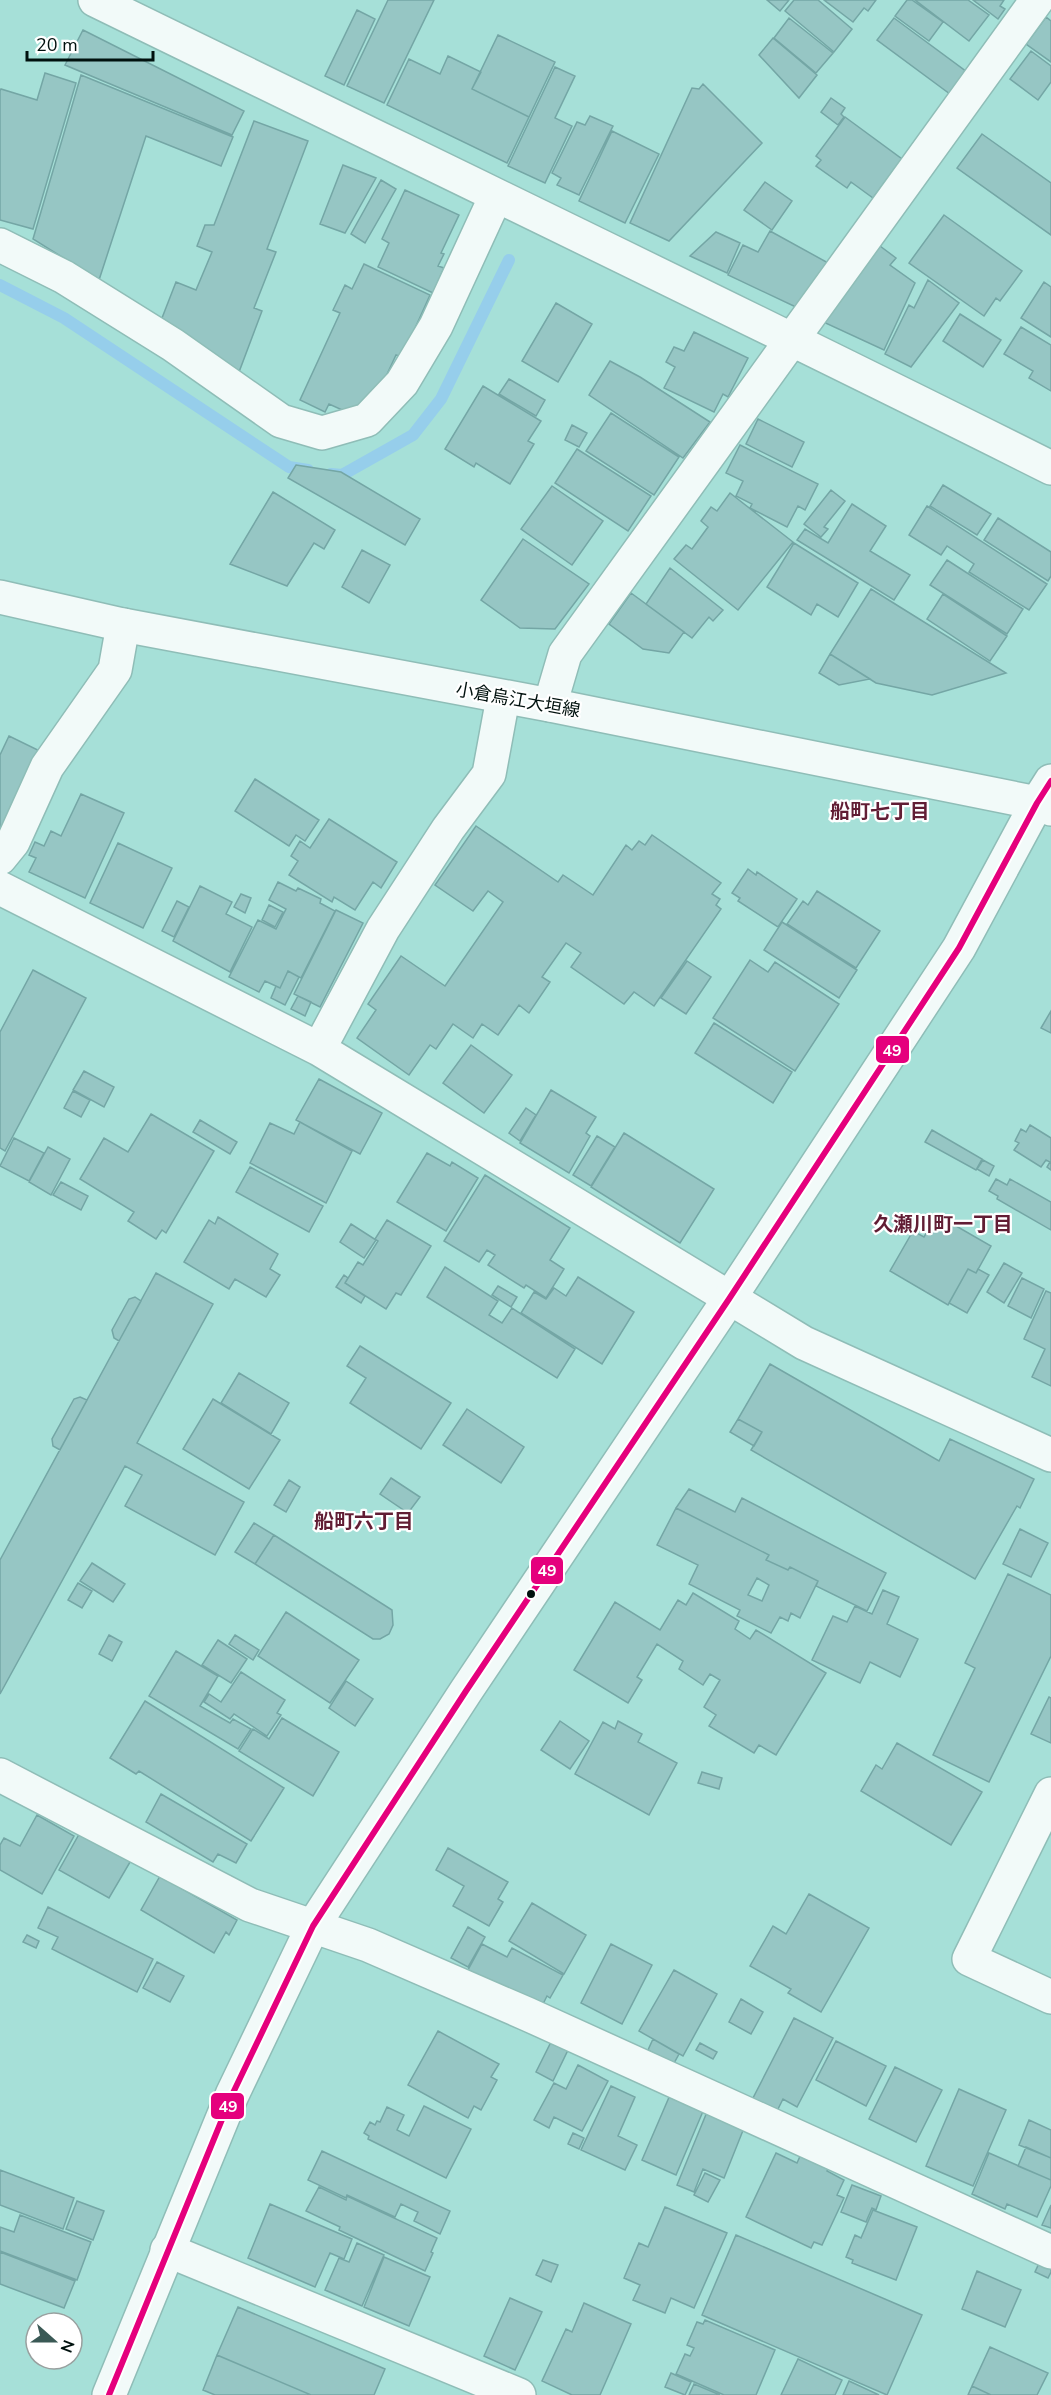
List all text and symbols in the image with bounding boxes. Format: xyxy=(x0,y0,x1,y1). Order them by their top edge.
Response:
scale bar xyxy=(27,24,153,62)
text: 20 m xyxy=(36,33,78,57)
street label: 小倉烏江大垣線 xyxy=(454,677,582,723)
district label: 船町七丁目 xyxy=(830,798,930,825)
line badge: 49 xyxy=(875,1035,910,1064)
text: 49 xyxy=(882,1040,902,1062)
district label: 久瀬川町一丁目 xyxy=(873,1211,1013,1238)
district label: 船町六丁目 xyxy=(314,1508,414,1535)
line badge: 49 xyxy=(530,1556,564,1585)
text: 49 xyxy=(537,1560,557,1582)
unlabelled marker xyxy=(525,1588,537,1600)
line badge: 49 xyxy=(210,2092,245,2120)
text: 49 xyxy=(218,2096,238,2118)
north arrow xyxy=(24,2311,84,2371)
text: N xyxy=(55,2336,79,2356)

